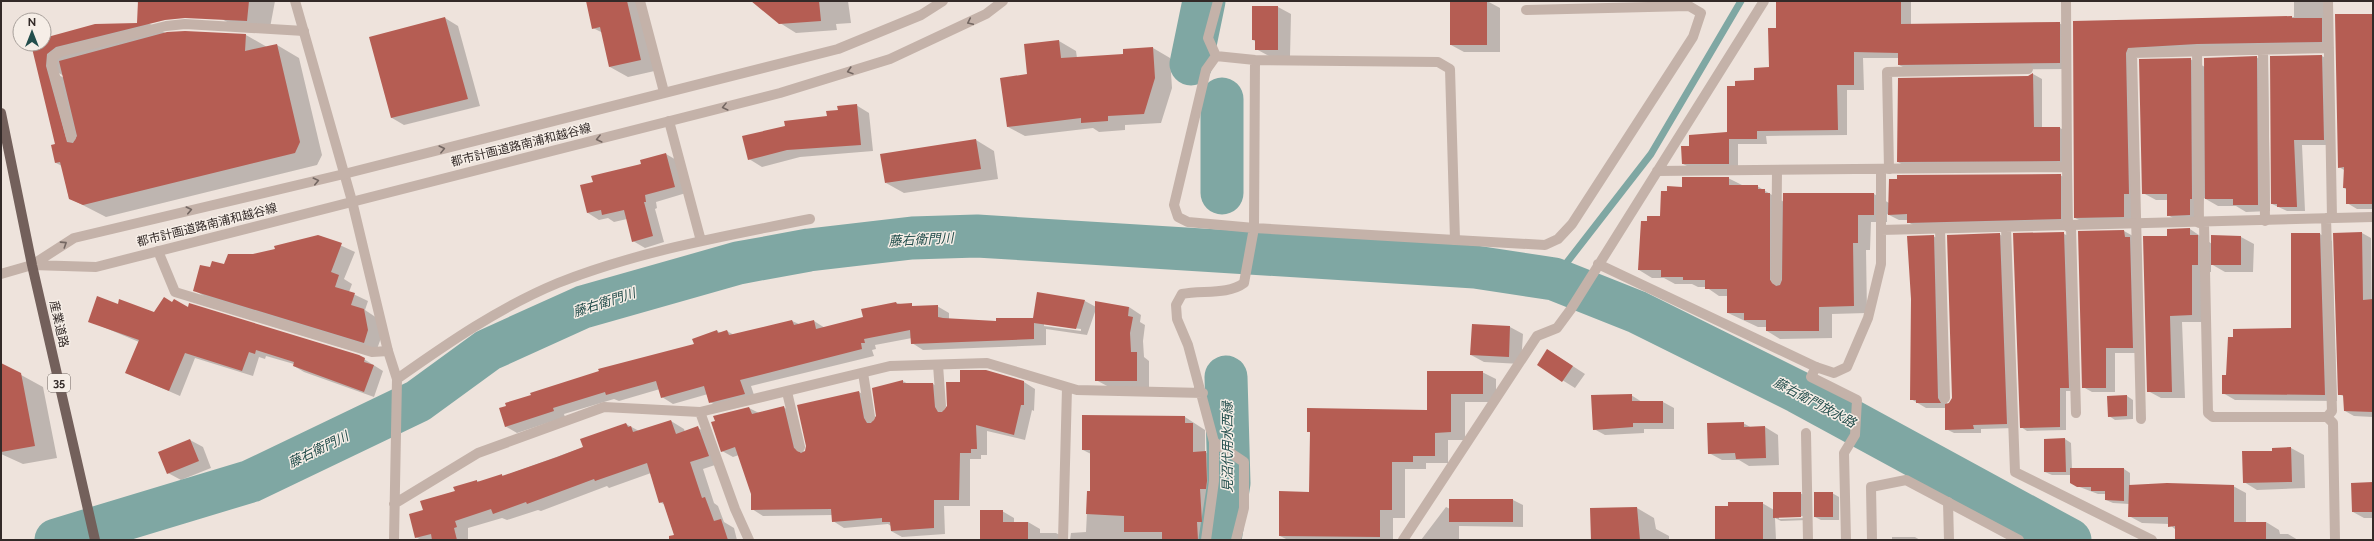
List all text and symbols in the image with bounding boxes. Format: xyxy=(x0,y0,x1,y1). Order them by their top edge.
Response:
north arrow xyxy=(12,12,52,52)
text: N xyxy=(28,16,36,29)
one-way arrow xyxy=(967,17,975,25)
one-way arrow xyxy=(847,66,854,75)
one-way arrow xyxy=(722,102,729,111)
street label: 都市計画道路南浦和越谷線 xyxy=(449,121,593,169)
one-way arrow xyxy=(596,134,603,142)
one-way arrow xyxy=(439,145,445,153)
one-way arrow xyxy=(313,177,319,185)
street label: 都市計画道路南浦和越谷線 xyxy=(135,201,279,249)
one-way arrow xyxy=(186,207,193,215)
water label: 藤右衛門川 xyxy=(888,230,956,249)
one-way arrow xyxy=(60,242,67,249)
water label: 藤右衛門川 xyxy=(571,285,639,320)
street label: 産業道路 xyxy=(47,299,71,349)
road number: 35 xyxy=(48,374,70,392)
water label: 藤右衛門放水路 xyxy=(1771,374,1859,431)
water label: 見沼代用水西縁 xyxy=(1220,400,1235,493)
water label: 藤右衛門川 xyxy=(286,428,353,470)

